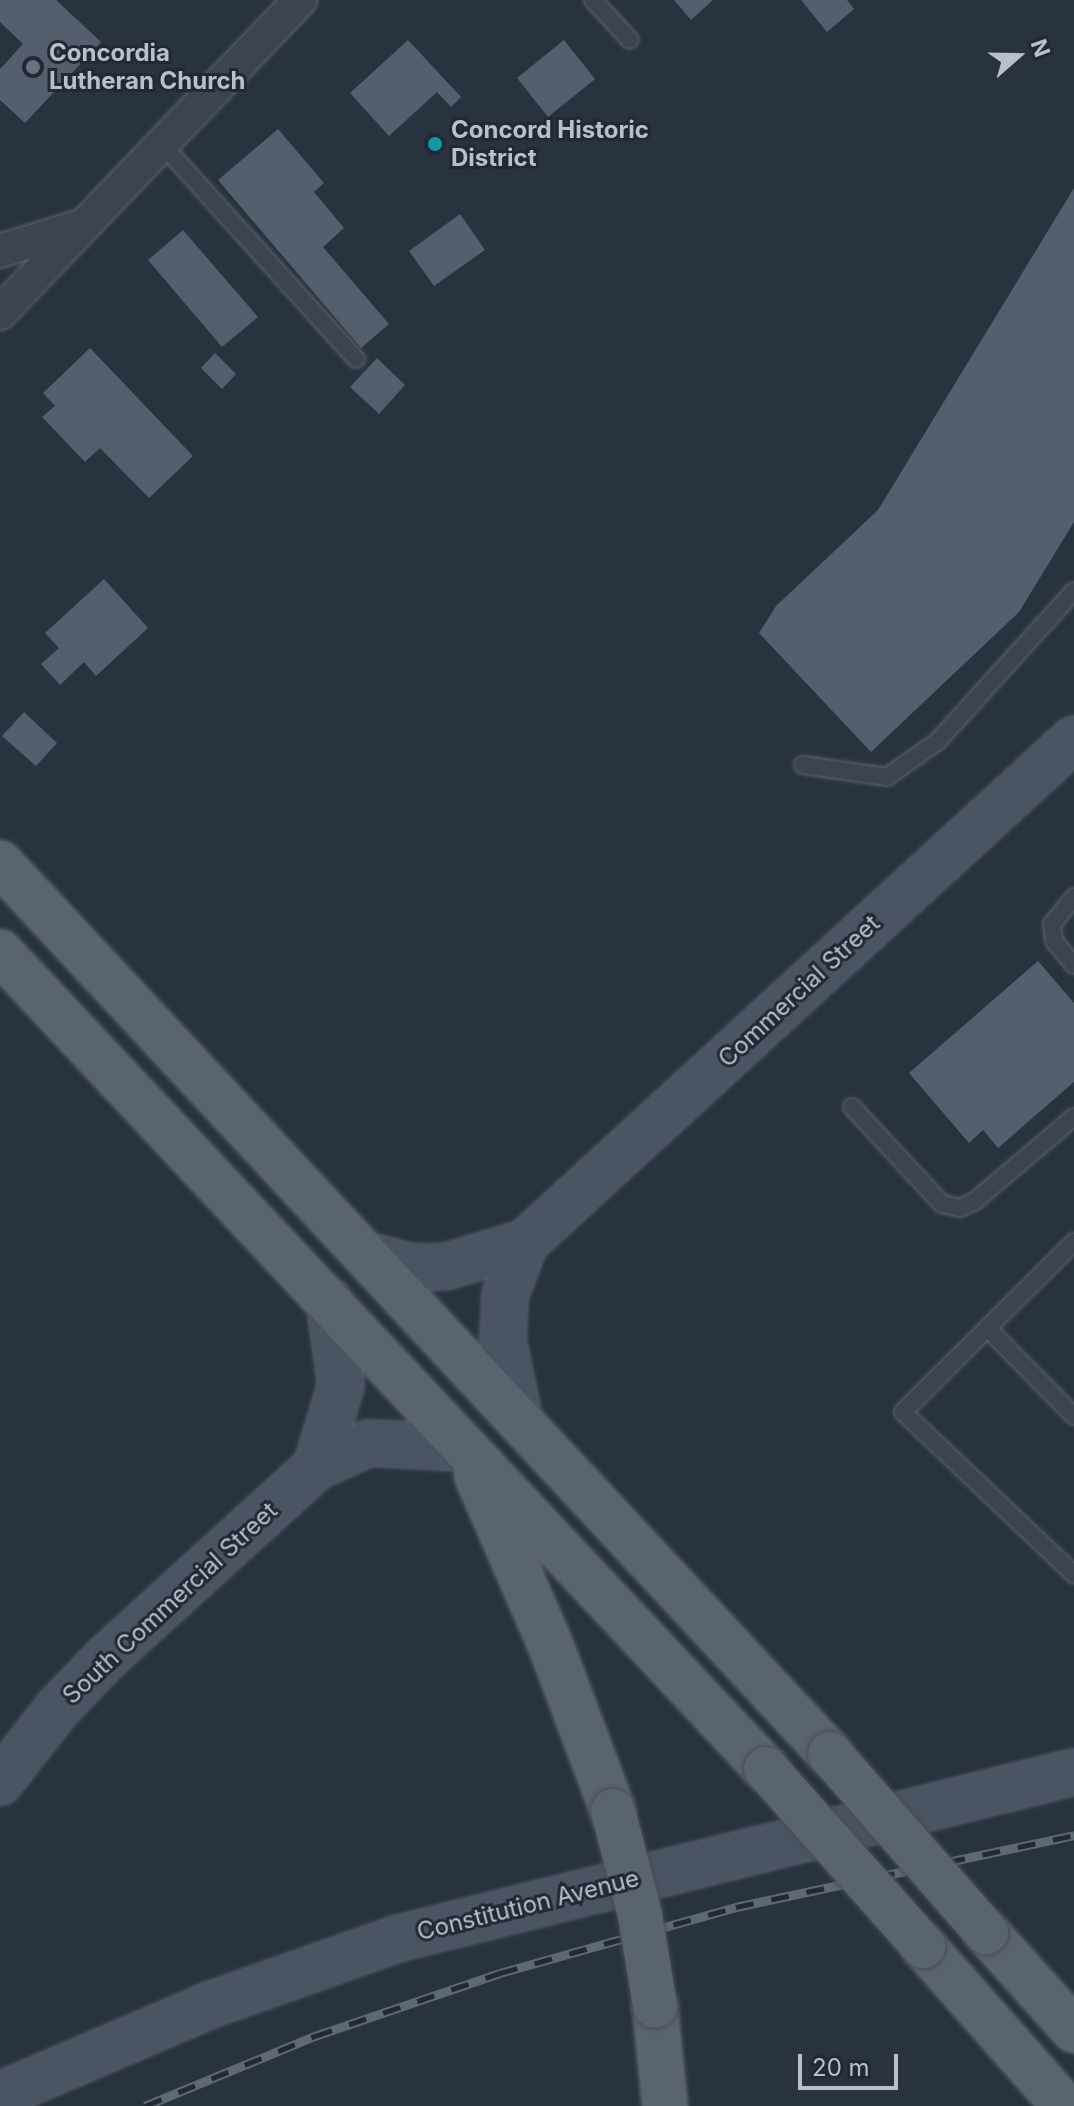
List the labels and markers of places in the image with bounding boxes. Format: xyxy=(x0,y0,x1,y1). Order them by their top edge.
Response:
place label: Concordia Lutheran Church xyxy=(49,39,245,95)
marker: Concordia Lutheran Church xyxy=(24,58,42,76)
place label: Concord Historic District xyxy=(451,116,649,172)
marker: Concord Historic District xyxy=(426,135,444,153)

